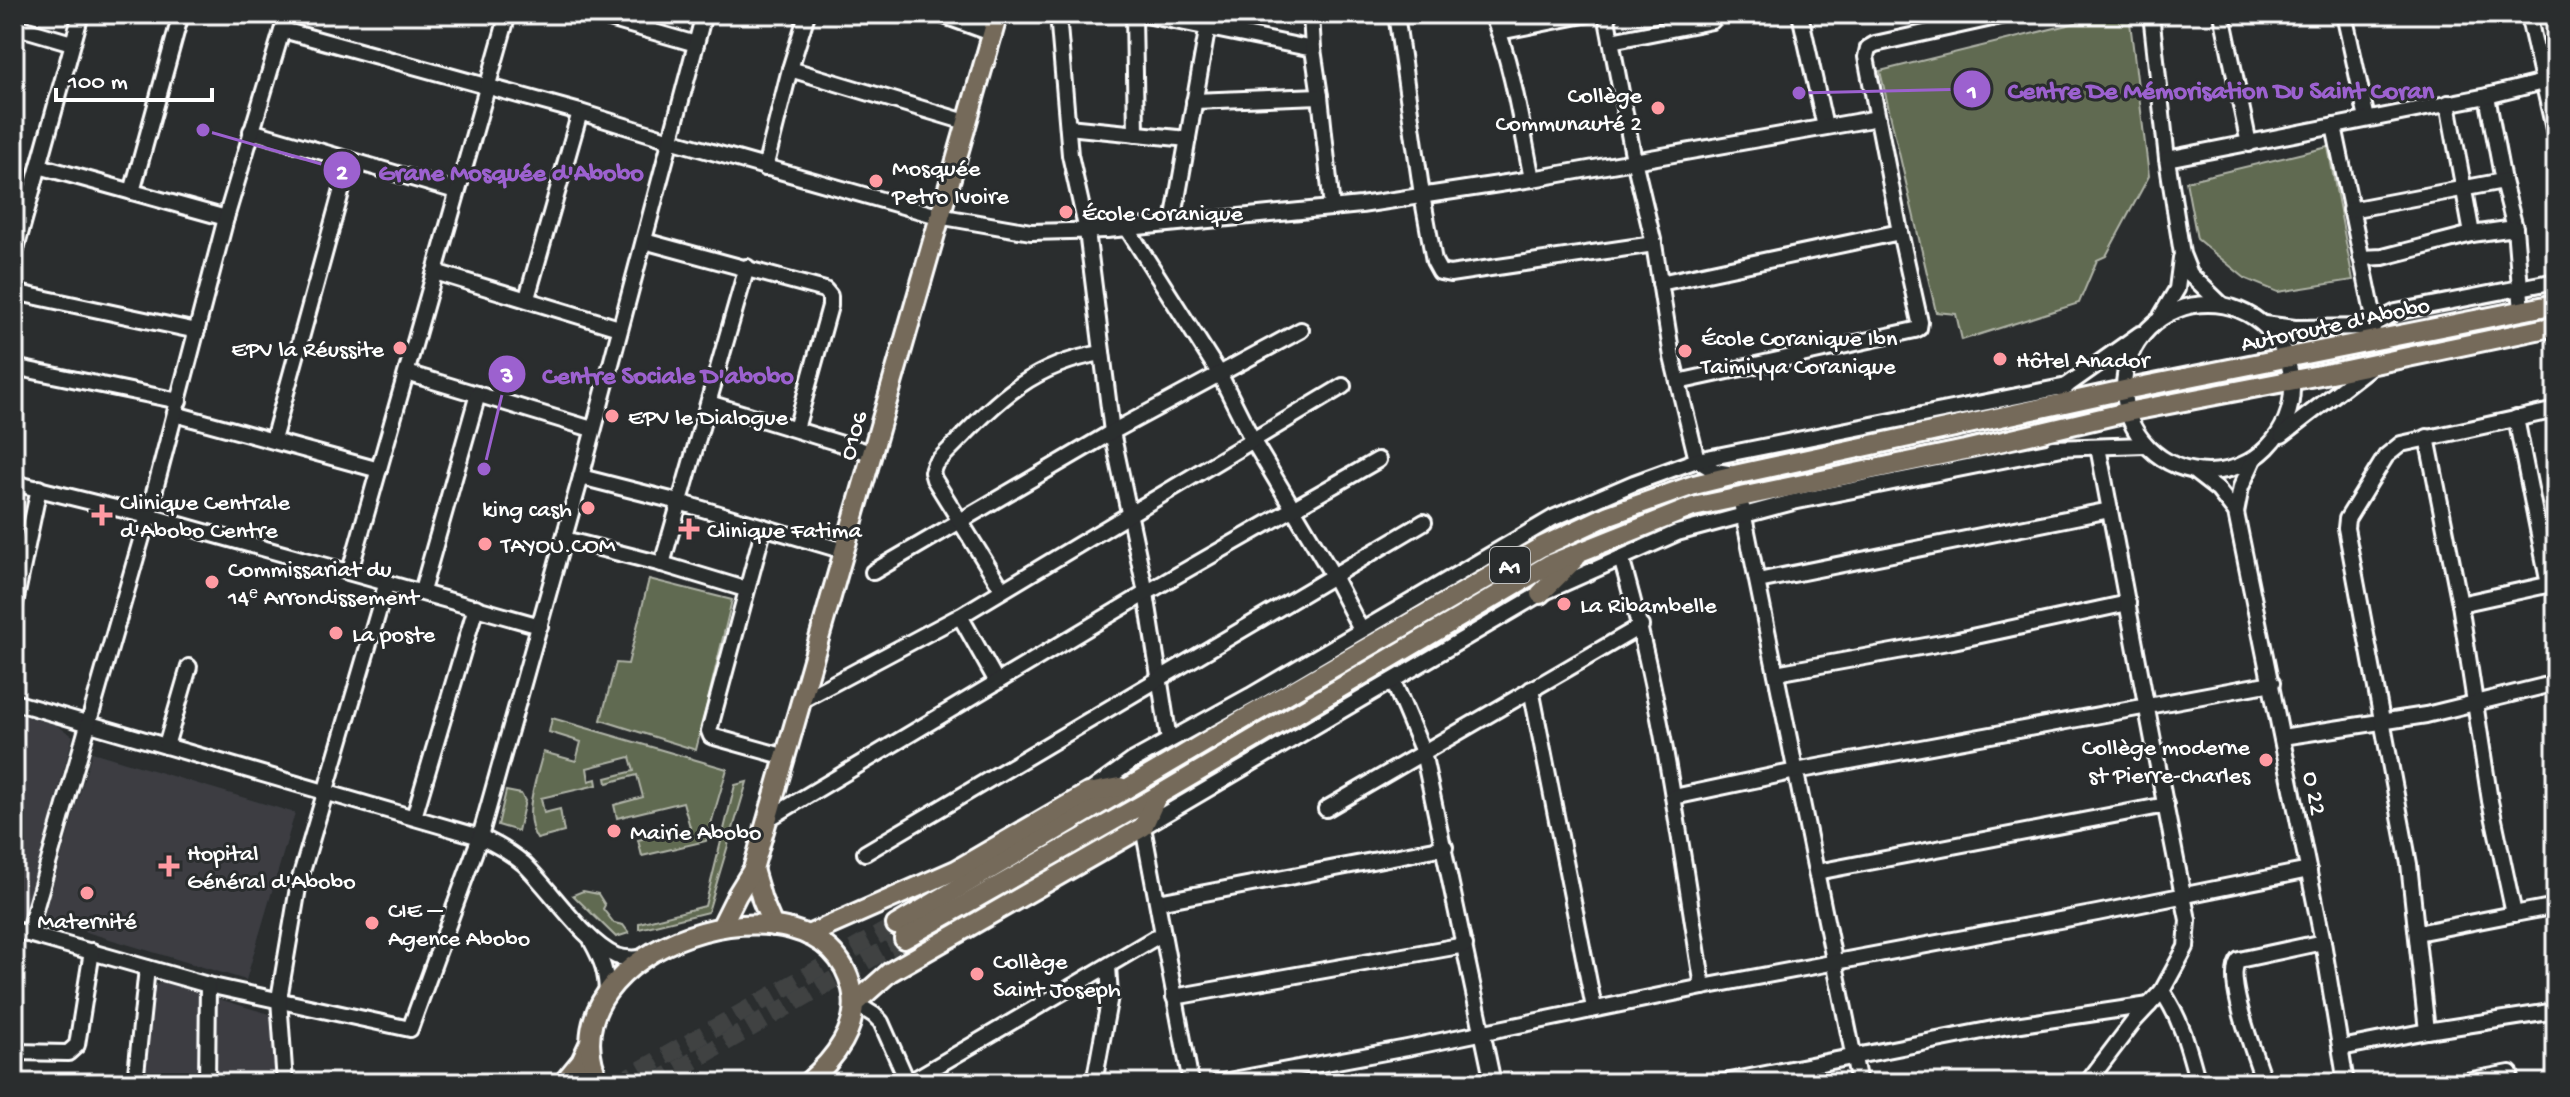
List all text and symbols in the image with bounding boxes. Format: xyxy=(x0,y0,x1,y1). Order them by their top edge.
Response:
scale bar xyxy=(56,52,212,102)
callout: Centre De Mémorisation Du Saint Coran xyxy=(1952,64,2450,114)
text: 100 m xyxy=(67,69,128,98)
text: Centre De Mémorisation Du Saint Coran xyxy=(2008,78,2435,109)
text: 1 xyxy=(1966,79,1977,108)
place label: Collège Communauté 2 xyxy=(1496,83,1643,140)
marker: Collège Communauté 2 xyxy=(1649,99,1667,117)
callout: Grane Mosquée d'Abobo xyxy=(322,145,659,195)
place label: Mosquée Petro Ivoire xyxy=(891,156,1010,213)
text: 2 xyxy=(336,160,348,189)
text: Grane Mosquée d'Abobo xyxy=(378,160,644,191)
marker: Mosquée Petro Ivoire xyxy=(867,172,885,190)
place label: École Coranique xyxy=(1082,201,1243,230)
marker: École Coranique xyxy=(1057,203,1075,221)
street label: Autoroute d'Abobo xyxy=(2239,292,2433,361)
place label: École Coranique Ibn Taimiyya Coranique xyxy=(1699,326,1898,383)
place label: EPV la Réussite xyxy=(231,337,385,366)
marker: EPV la Réussite xyxy=(391,339,409,357)
marker: École Coranique Ibn Taimiyya Coranique xyxy=(1676,342,1694,360)
place label: Hôtel Anador xyxy=(2016,348,2152,377)
callout: Centre Sociale D'abobo xyxy=(487,349,810,399)
marker: Hôtel Anador xyxy=(1991,350,2009,368)
text: 3 xyxy=(500,363,513,392)
text: Centre Sociale D'abobo xyxy=(542,363,794,394)
place label: EPV le Dialogue xyxy=(628,405,788,434)
marker: EPV le Dialogue xyxy=(603,407,621,425)
street label: O106 xyxy=(835,407,876,464)
place label: Clinique Centrale d'Abobo Centre xyxy=(120,490,290,547)
place label: king cash xyxy=(482,497,572,526)
marker: king cash xyxy=(579,499,597,517)
marker: Clinique Centrale d'Abobo Centre xyxy=(91,504,113,526)
marker: Clinique Fatima xyxy=(678,518,700,540)
place label: Clinique Fatima xyxy=(707,518,862,547)
place label: TAYOU.COM xyxy=(499,533,616,562)
marker: TAYOU.COM xyxy=(476,535,494,553)
road number: A1 xyxy=(1490,547,1530,583)
place label: Commissariat du 14ᵉ Arrondissement xyxy=(227,557,421,614)
marker: Commissariat du 14ᵉ Arrondissement xyxy=(203,573,221,591)
place label: La Ribambelle xyxy=(1580,593,1717,622)
marker: La Ribambelle xyxy=(1555,595,1573,613)
place label: La poste xyxy=(352,622,436,651)
marker: La poste xyxy=(327,624,345,642)
place label: Collège moderne st Pierre-charles xyxy=(2082,735,2251,792)
marker: Collège moderne st Pierre-charles xyxy=(2257,751,2275,769)
street label: O 22 xyxy=(2294,769,2331,818)
place label: Mairie Abobo xyxy=(630,820,761,849)
marker: Mairie Abobo xyxy=(605,822,623,840)
place label: Hopital Général d'Abobo xyxy=(187,841,356,898)
marker: Hopital Général d'Abobo xyxy=(158,855,180,877)
marker: Maternité xyxy=(78,884,96,902)
place label: CIE – Agence Abobo xyxy=(388,898,530,955)
place label: Maternité xyxy=(37,909,137,938)
marker: CIE – Agence Abobo xyxy=(363,914,381,932)
place label: Collège Saint Joseph xyxy=(993,949,1121,1006)
marker: Collège Saint Joseph xyxy=(968,965,986,983)

